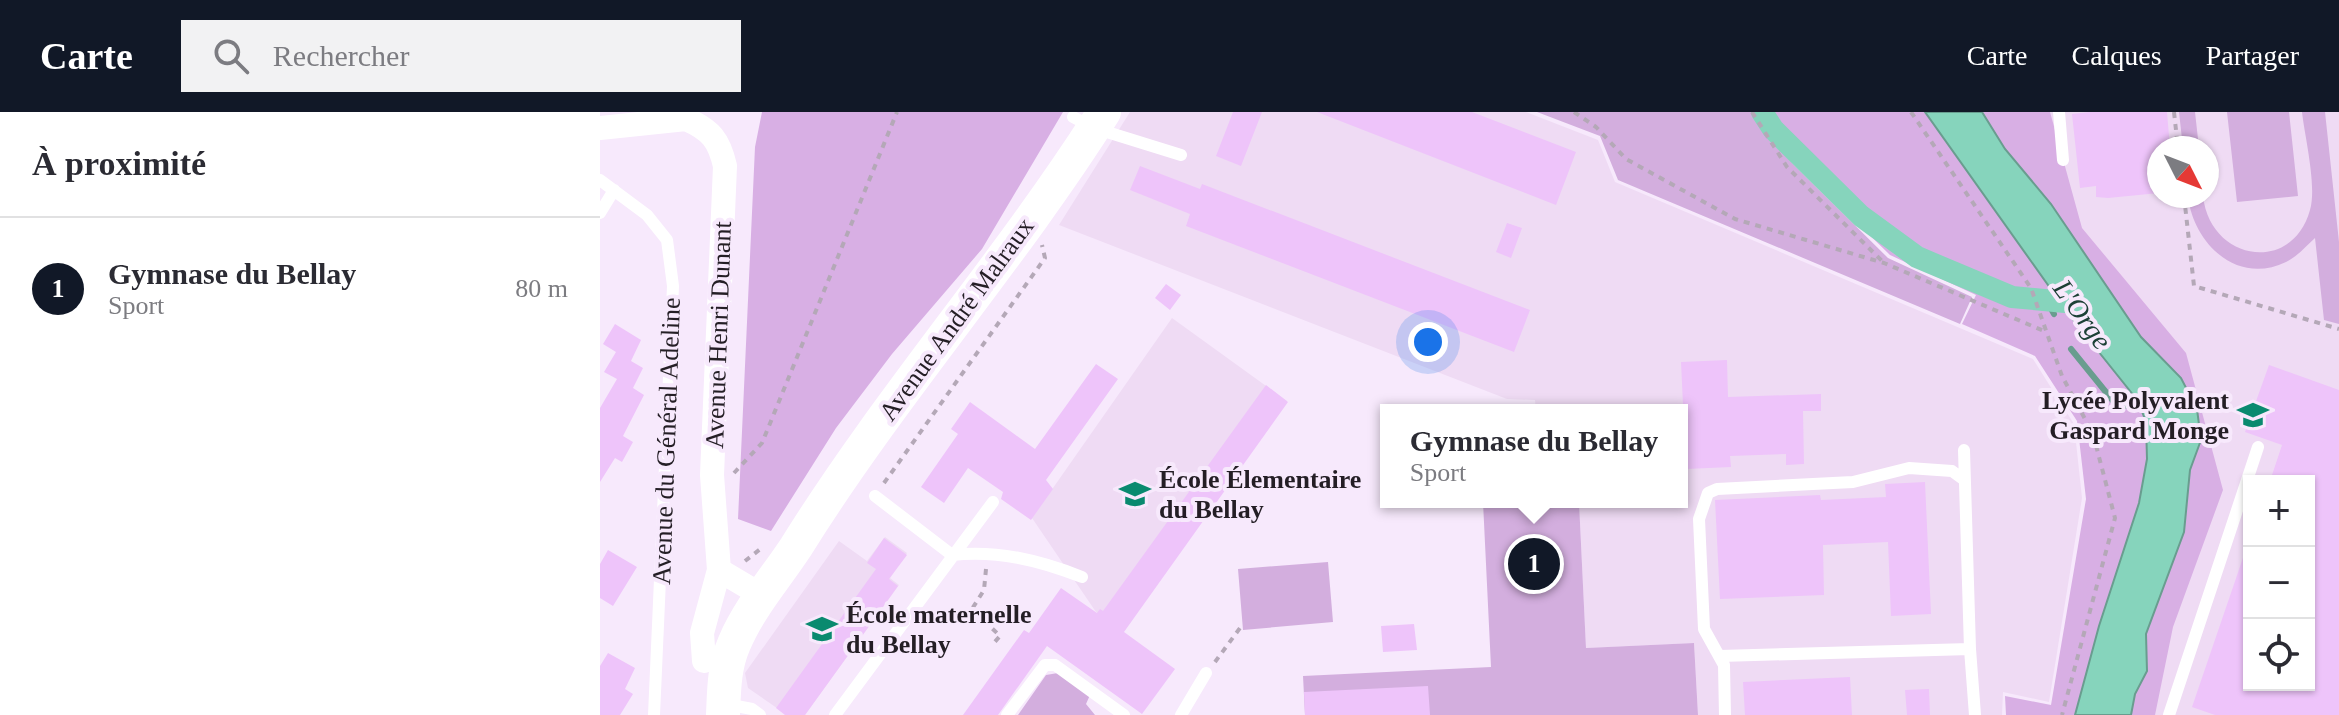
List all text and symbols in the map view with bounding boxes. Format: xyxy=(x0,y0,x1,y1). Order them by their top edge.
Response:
search box xyxy=(181,20,741,92)
icon: search xyxy=(209,34,253,78)
text: Carte xyxy=(40,35,133,77)
text: Rechercher xyxy=(273,39,409,72)
text: Carte xyxy=(1967,40,2027,71)
text: Calques xyxy=(2071,40,2162,71)
text: Partager xyxy=(2206,40,2299,71)
north arrow xyxy=(2147,136,2219,208)
text: À proximité xyxy=(32,145,206,182)
street label: Avenue André Malraux xyxy=(873,212,1040,426)
street label: Avenue Henri Dunant xyxy=(700,220,737,449)
text: Gymnase du Bellay xyxy=(108,257,356,290)
water label: L'Orge xyxy=(2047,273,2118,355)
text: 1 xyxy=(52,274,65,303)
text: 80 m xyxy=(515,274,568,303)
text: Sport xyxy=(108,291,164,320)
street label: Avenue du Général Adeline xyxy=(647,297,686,585)
your location xyxy=(1408,322,1448,362)
place label: Lycée Polyvalent Gaspard Monge xyxy=(2042,386,2229,445)
school or university icon: Lycée Polyvalent Gaspard Monge xyxy=(2236,398,2270,432)
popup xyxy=(1380,404,1688,508)
text: Gymnase du Bellay xyxy=(1410,424,1658,457)
text: Sport xyxy=(1410,458,1466,487)
place label: École Élementaire du Bellay xyxy=(1159,465,1361,524)
map controls xyxy=(2243,475,2315,691)
button: + xyxy=(2243,475,2315,547)
school or university icon: École Élementaire du Bellay xyxy=(1118,477,1152,511)
pin: 1 xyxy=(1508,534,1560,594)
button: − xyxy=(2243,547,2315,619)
place label: École maternelle du Bellay xyxy=(846,600,1032,659)
school or university icon: École maternelle du Bellay xyxy=(805,612,839,646)
button: locate xyxy=(2243,619,2315,691)

